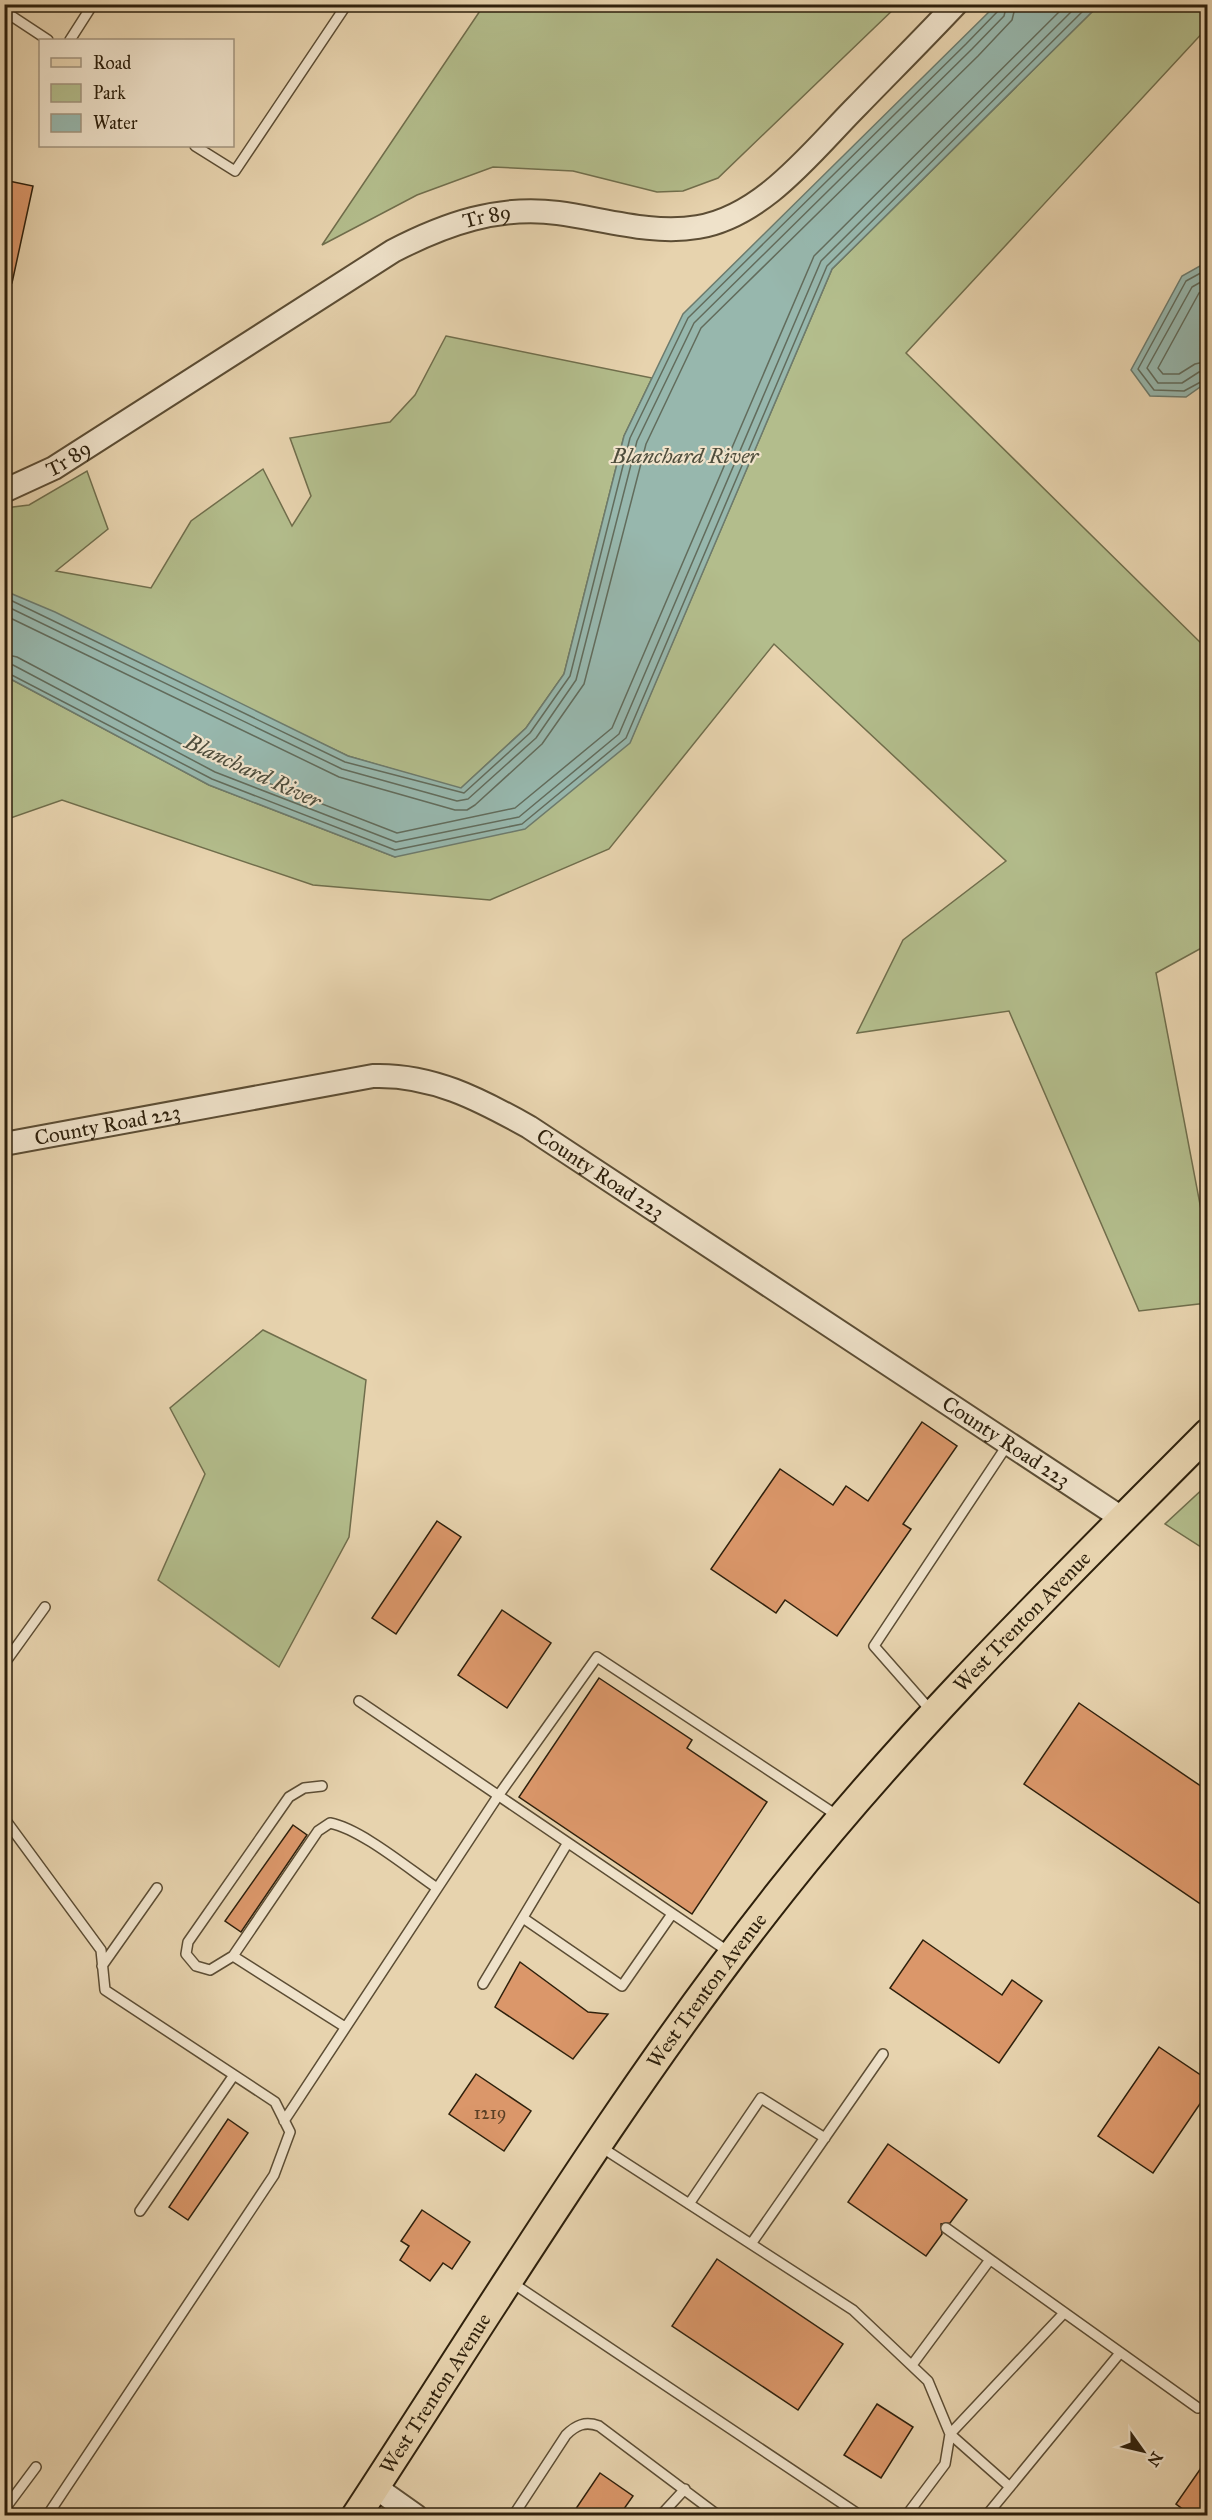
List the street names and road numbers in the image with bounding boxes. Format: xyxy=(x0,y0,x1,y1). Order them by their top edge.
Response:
street label: Tr 89 xyxy=(460,199,512,234)
street label: Tr 89 xyxy=(42,435,96,483)
street label: County Road 223 xyxy=(32,1099,182,1151)
street label: County Road 223 xyxy=(532,1123,669,1226)
street label: County Road 223 xyxy=(937,1390,1075,1493)
street label: West Trenton Avenue xyxy=(948,1545,1096,1697)
street label: West Trenton Avenue xyxy=(641,1907,772,2073)
street label: West Trenton Avenue xyxy=(374,2308,497,2479)

